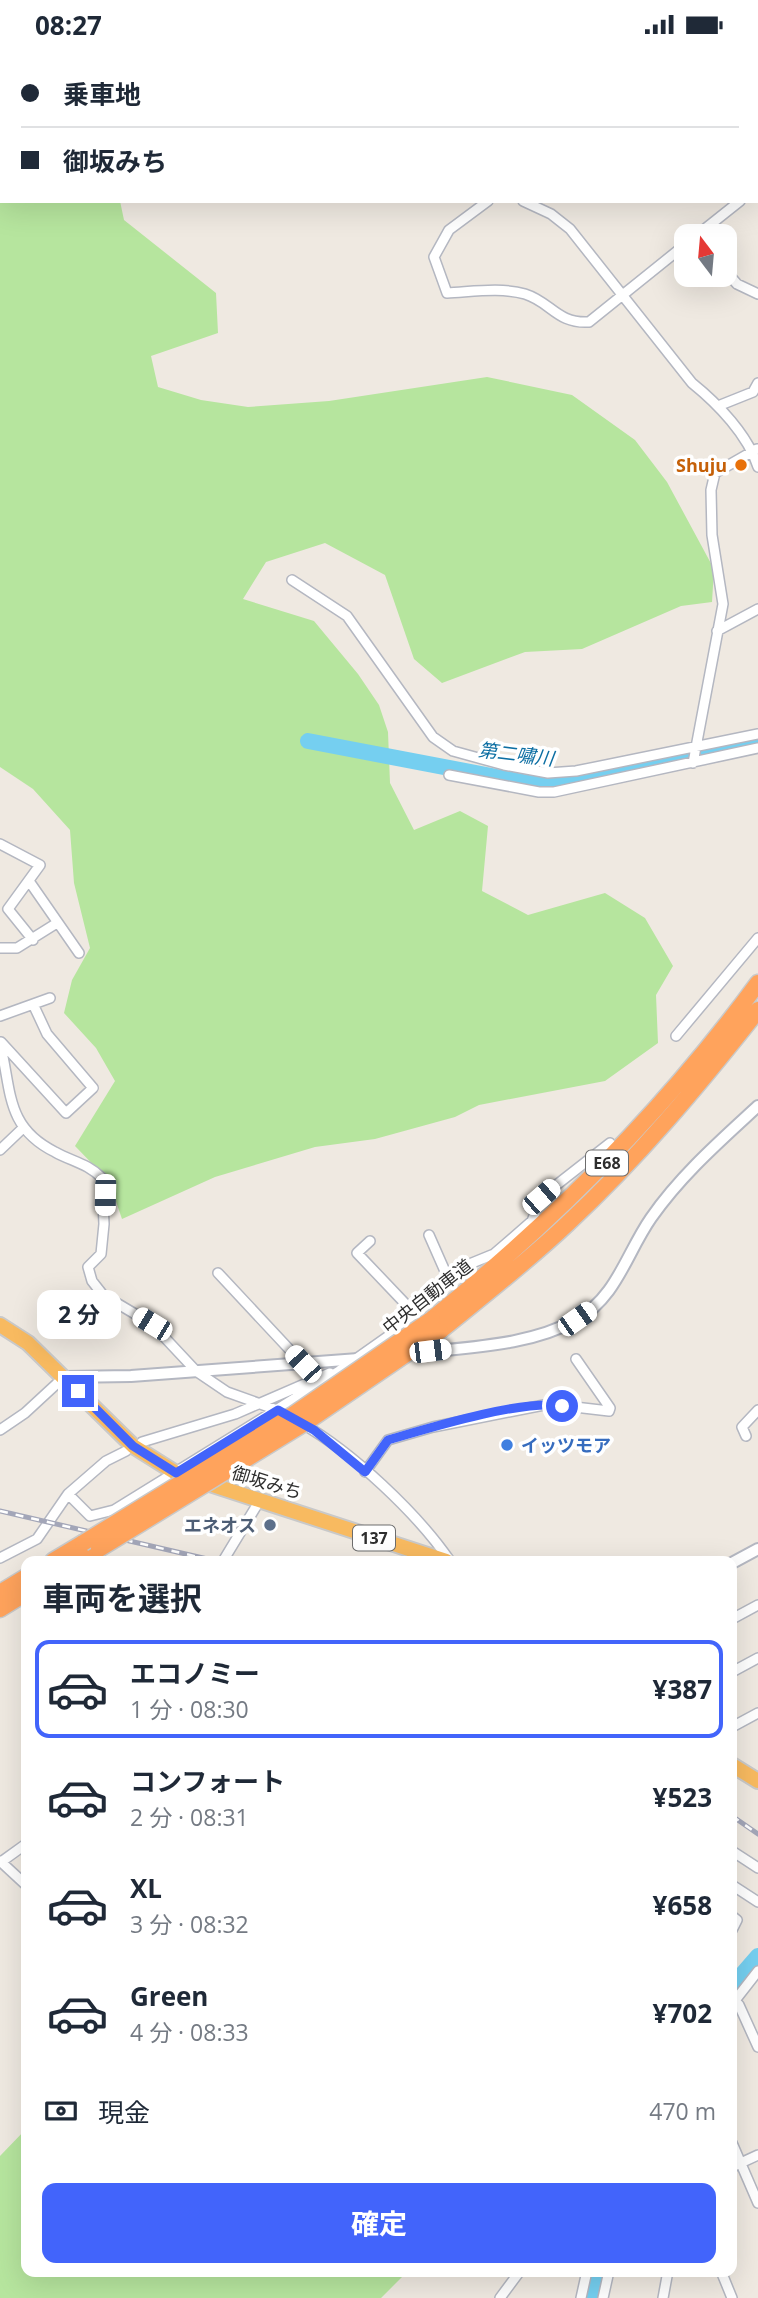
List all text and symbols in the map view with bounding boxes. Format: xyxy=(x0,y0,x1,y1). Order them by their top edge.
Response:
text: 08:27 xyxy=(35,7,102,43)
text: 乗車地 xyxy=(63,76,141,112)
text: 御坂みち xyxy=(63,143,167,179)
north arrow xyxy=(674,224,737,287)
map controls xyxy=(674,224,737,287)
place label: Shuju xyxy=(676,453,727,477)
marker: Shuju xyxy=(733,457,749,473)
water label: 第二嘯川 xyxy=(477,736,557,772)
road number: E68 xyxy=(586,1151,628,1175)
car xyxy=(95,1174,116,1216)
car xyxy=(519,1175,564,1219)
street label: 中央自動車道 xyxy=(377,1253,477,1339)
callout: 2 分 xyxy=(36,1289,120,1339)
text: 2 分 xyxy=(58,1298,100,1330)
car xyxy=(554,1298,601,1340)
car xyxy=(129,1304,176,1344)
car xyxy=(408,1338,453,1364)
car xyxy=(281,1341,326,1387)
route end xyxy=(62,1375,94,1407)
route start xyxy=(546,1390,578,1422)
place label: イッツモア xyxy=(521,1433,611,1457)
marker: イッツモア xyxy=(499,1437,515,1453)
street label: 御坂みち xyxy=(229,1460,305,1504)
place label: エネオス xyxy=(184,1513,256,1537)
marker: エネオス xyxy=(262,1517,278,1533)
road number: 137 xyxy=(353,1525,395,1551)
text: 車両を選択 xyxy=(42,1576,202,1619)
text: エコノミー xyxy=(130,1655,260,1691)
icon: car xyxy=(46,1658,109,1721)
text: ¥387 xyxy=(653,1671,712,1707)
text: 1 分 · 08:30 xyxy=(130,1693,249,1725)
text: コンフォート xyxy=(130,1763,285,1799)
icon: car xyxy=(46,1766,109,1829)
text: ¥523 xyxy=(653,1779,712,1815)
text: 2 分 · 08:31 xyxy=(130,1801,249,1833)
text: XL xyxy=(130,1870,162,1906)
icon: car xyxy=(46,1874,109,1937)
text: ¥658 xyxy=(653,1887,712,1923)
text: 3 分 · 08:32 xyxy=(130,1908,249,1940)
text: Green xyxy=(130,1978,208,2014)
icon: car xyxy=(46,1982,109,2045)
text: ¥702 xyxy=(653,1995,712,2031)
text: 4 分 · 08:33 xyxy=(130,2016,249,2048)
icon: cash xyxy=(42,2092,80,2130)
text: 現金 xyxy=(98,2094,150,2130)
text: 470 m xyxy=(649,2095,716,2127)
button: 確定 xyxy=(42,2183,716,2263)

